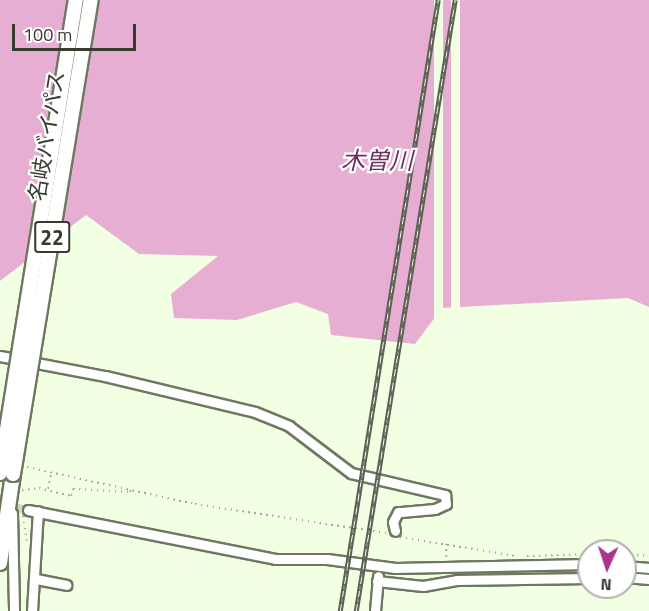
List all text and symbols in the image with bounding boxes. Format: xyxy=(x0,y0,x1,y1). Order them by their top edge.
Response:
scale bar xyxy=(15,12,140,50)
text: 100 m xyxy=(23,21,72,48)
street label: 名岐バイパス xyxy=(24,69,70,203)
water label: 木曽川 xyxy=(341,147,413,175)
road number: 22 xyxy=(34,219,70,255)
north arrow xyxy=(577,539,637,599)
text: N xyxy=(600,573,612,597)

